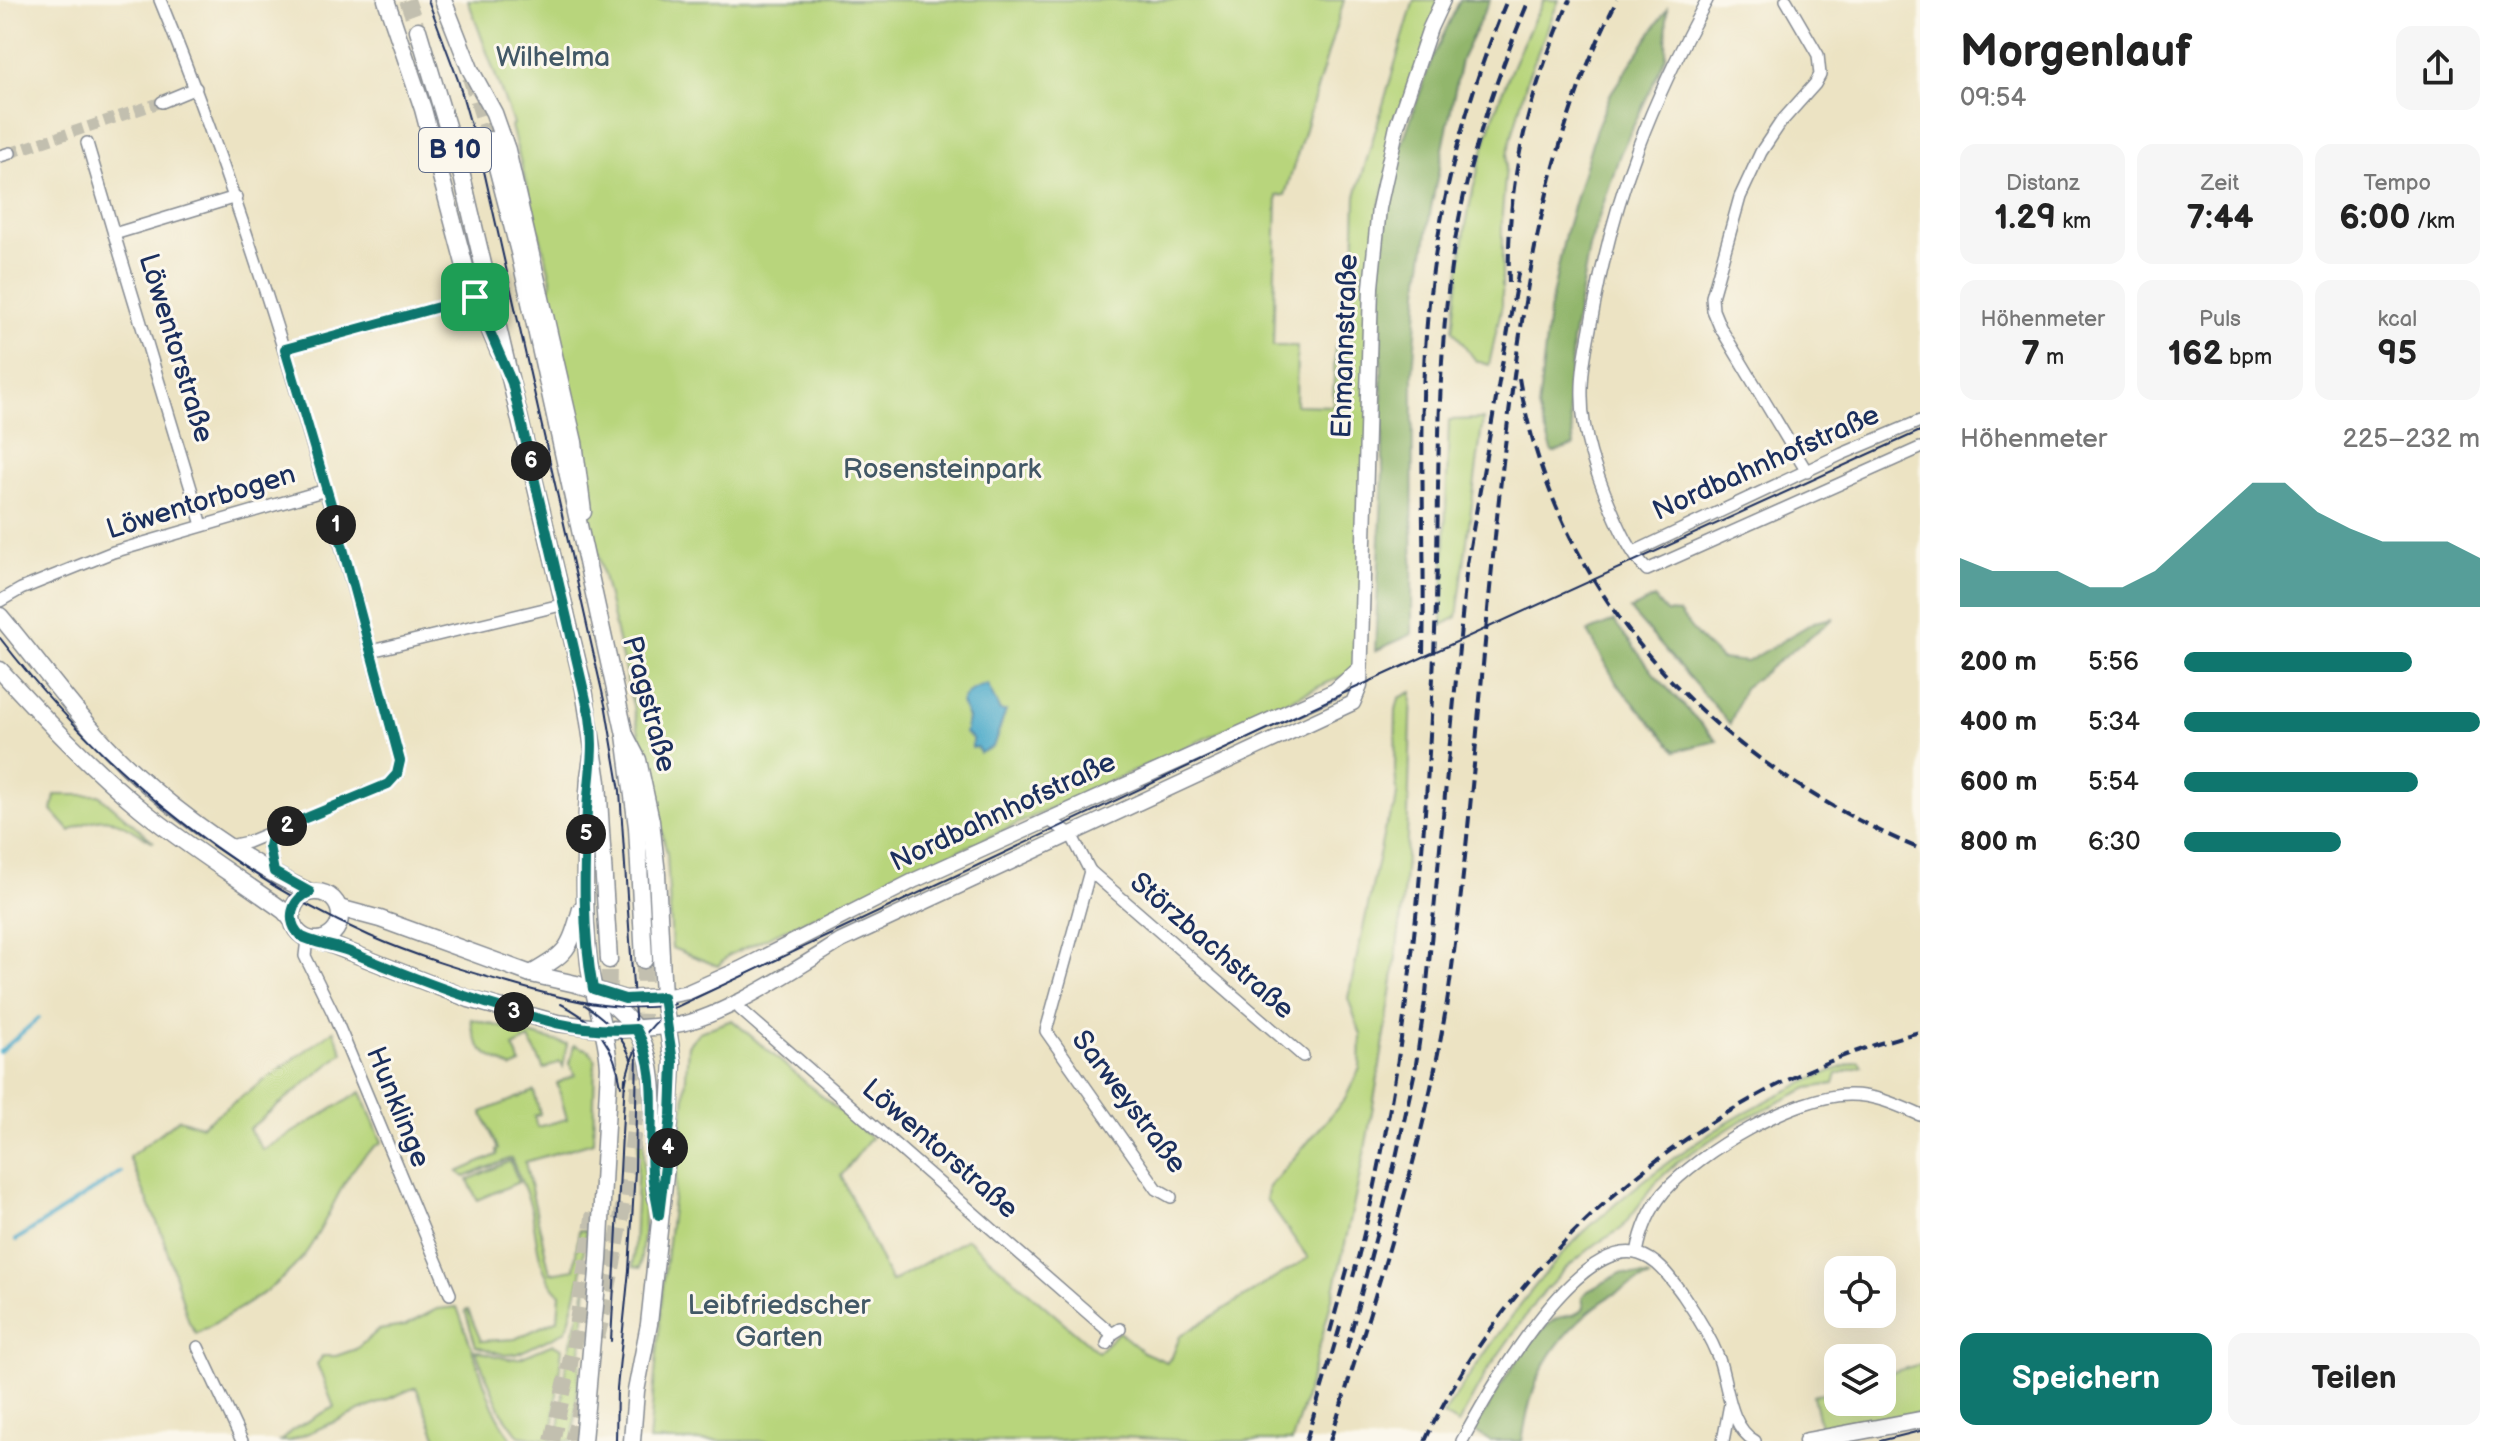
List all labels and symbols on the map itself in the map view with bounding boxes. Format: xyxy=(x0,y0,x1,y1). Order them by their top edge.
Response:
park label: Wilhelma xyxy=(496,41,610,74)
road number: B 10 xyxy=(419,128,491,172)
street label: Löwentorstraße xyxy=(132,250,220,446)
street label: Ehmannstraße xyxy=(1325,253,1365,439)
pin xyxy=(441,263,509,331)
street label: Nordbahnhofstraße xyxy=(1648,398,1884,528)
pin: 6 xyxy=(511,441,551,481)
park label: Rosensteinpark xyxy=(843,453,1042,486)
street label: Löwentorbogen xyxy=(103,458,299,546)
pin: 1 xyxy=(316,505,356,545)
street label: Pragstraße xyxy=(615,632,683,776)
street label: Nordbahnhofstraße xyxy=(885,745,1121,879)
pin: 2 xyxy=(267,806,307,846)
pin: 5 xyxy=(566,814,606,854)
street label: Störzbachstraße xyxy=(1123,866,1301,1026)
pin: 3 xyxy=(494,992,534,1032)
street label: Sarweystraße xyxy=(1065,1024,1193,1180)
street label: Hunklinge xyxy=(359,1042,437,1172)
street label: Löwentorstraße xyxy=(855,1072,1025,1226)
pin: 4 xyxy=(648,1128,688,1168)
park label: Leibfriedscher Garten xyxy=(688,1289,871,1354)

